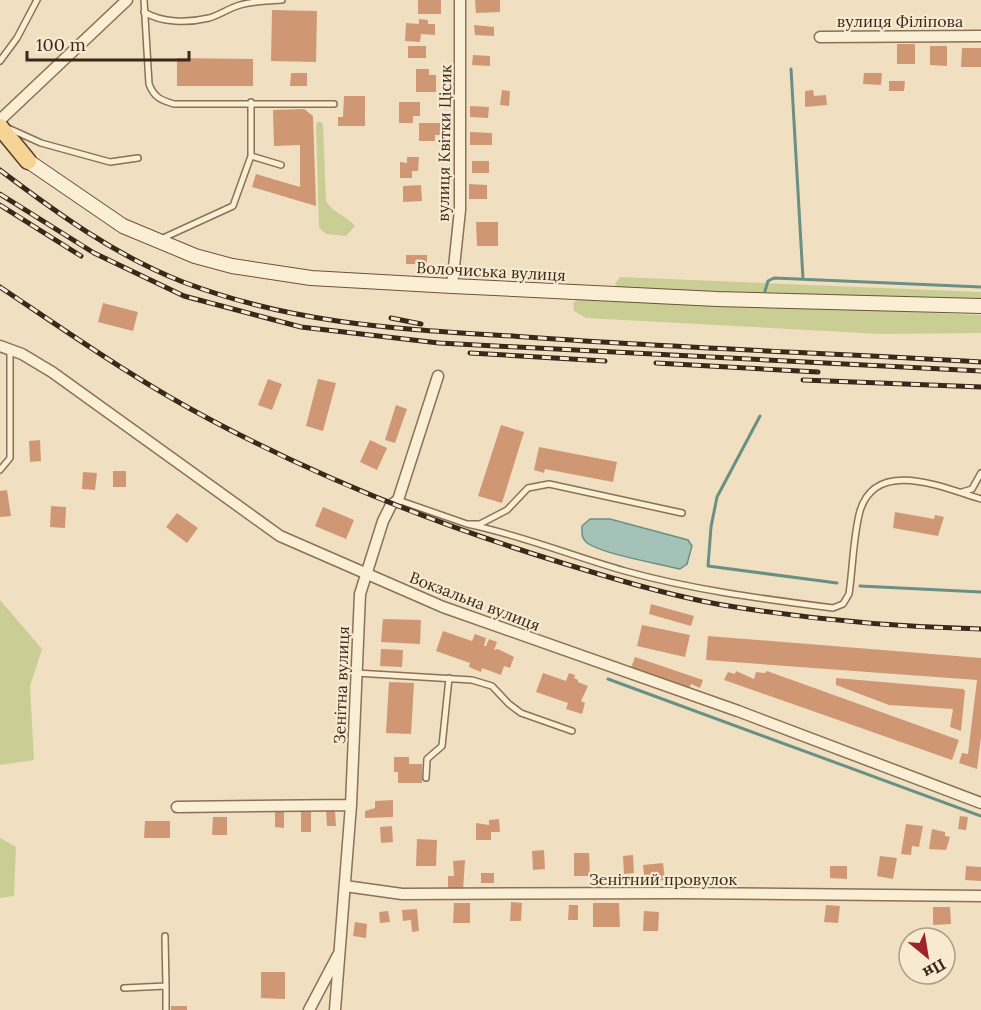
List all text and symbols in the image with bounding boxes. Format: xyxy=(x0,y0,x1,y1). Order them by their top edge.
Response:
street label: вулиця Філіпова xyxy=(837,11,963,31)
scale bar xyxy=(27,24,189,62)
text: 100 m xyxy=(36,33,86,56)
street label: вулиця Квітки Цісик xyxy=(433,64,455,222)
street label: Волочиська вулиця xyxy=(416,257,566,285)
street label: Вокзальна вулиця xyxy=(407,567,543,635)
street label: Зенітна вулиця xyxy=(329,626,353,744)
street label: Зенітний провулок xyxy=(589,869,737,889)
north arrow xyxy=(897,926,957,986)
text: Пн xyxy=(919,955,950,983)

